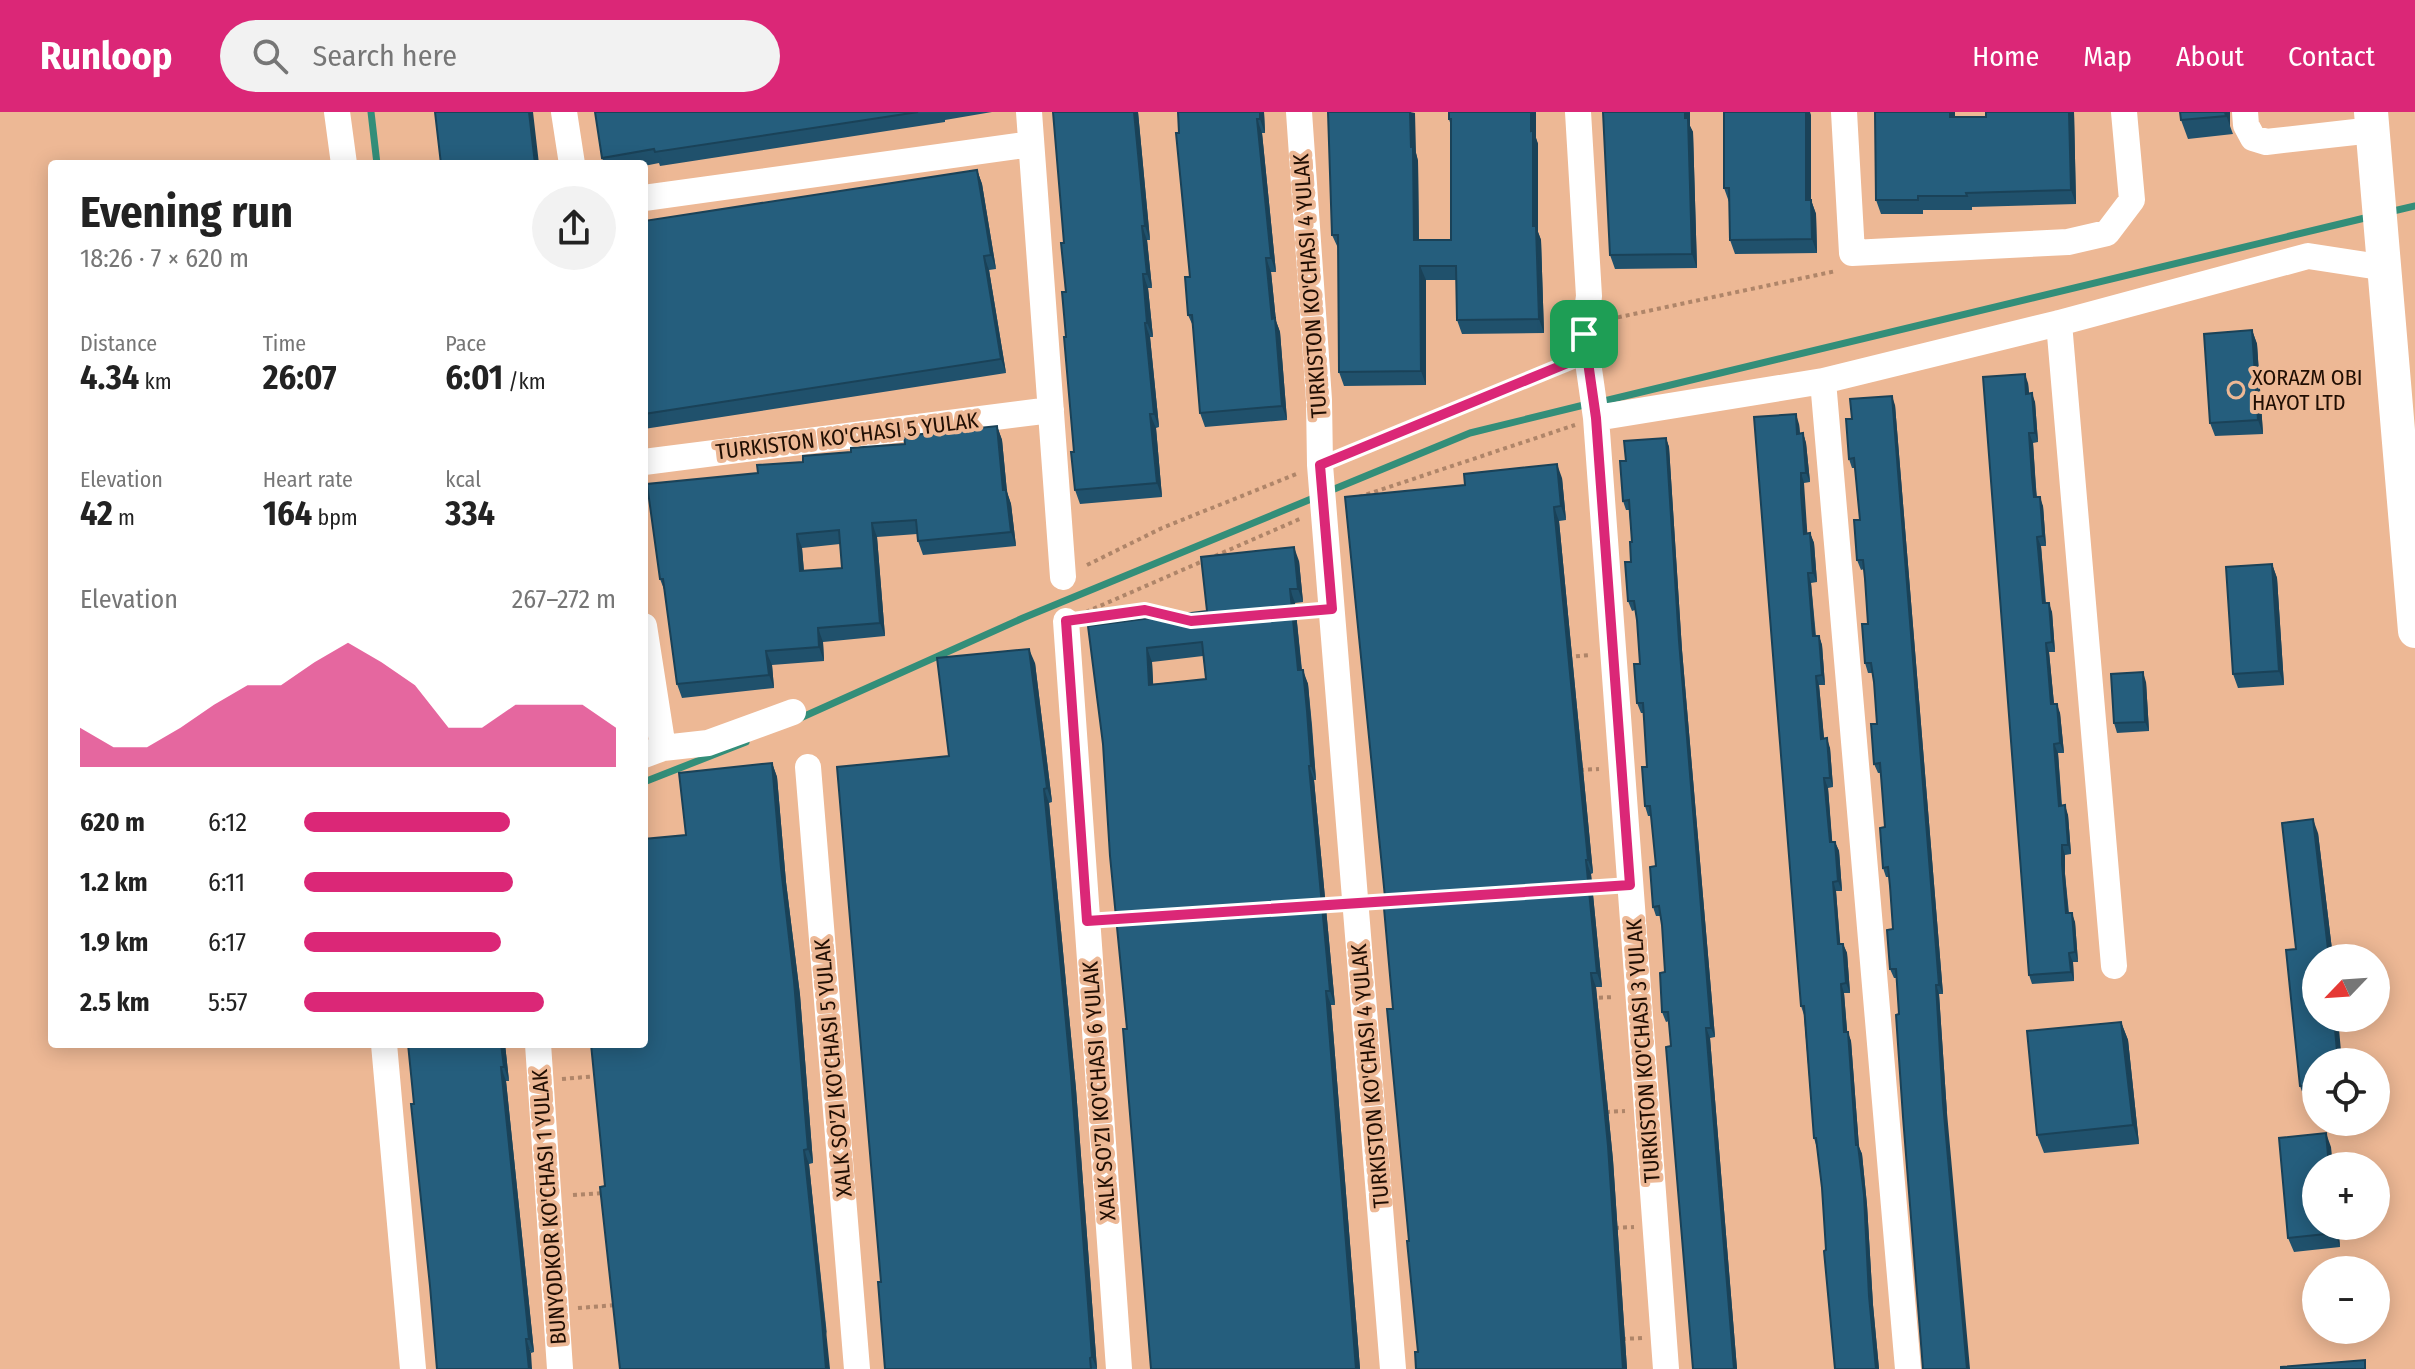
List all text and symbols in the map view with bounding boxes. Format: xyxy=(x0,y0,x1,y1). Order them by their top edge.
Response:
search box xyxy=(220,20,780,92)
text: Runloop xyxy=(40,33,172,79)
icon: search xyxy=(248,34,292,78)
text: Search here xyxy=(312,38,457,74)
text: Home xyxy=(1972,40,2039,73)
text: Map xyxy=(2083,40,2132,73)
text: About xyxy=(2176,40,2244,73)
text: Contact xyxy=(2288,40,2375,73)
street label: TURKISTON KO'CHASI 4 YULAK xyxy=(1287,153,1333,419)
text: Evening run xyxy=(80,186,293,239)
button: share xyxy=(532,186,616,270)
text: 18:26 · 7 × 620 m xyxy=(80,243,249,274)
pin xyxy=(1550,300,1618,368)
icon: arrive xyxy=(1562,312,1606,356)
text: Distance xyxy=(80,330,157,357)
text: Time xyxy=(263,330,306,357)
text: Pace xyxy=(445,330,486,357)
text: 4.34 xyxy=(80,357,139,398)
text: 26:07 xyxy=(263,357,336,398)
text: 6:01 xyxy=(445,357,503,398)
place label: XORAZM OBI HAYOT LTD xyxy=(2252,364,2362,416)
text: km xyxy=(139,368,172,395)
text: /km xyxy=(503,368,546,395)
marker: XORAZM OBI HAYOT LTD xyxy=(2227,381,2245,399)
street label: TURKISTON KO'CHASI 5 YULAK xyxy=(714,406,980,466)
text: Elevation xyxy=(80,466,163,493)
text: Heart rate xyxy=(263,466,353,493)
text: kcal xyxy=(445,466,481,493)
text: 42 xyxy=(80,493,113,534)
text: 164 xyxy=(263,493,312,534)
text: 334 xyxy=(445,493,495,534)
text: m xyxy=(113,504,135,531)
text: bpm xyxy=(312,504,358,531)
text: Elevation xyxy=(80,584,178,615)
text: 267–272 m xyxy=(512,584,616,615)
text: 620 m xyxy=(80,807,145,838)
text: 6:12 xyxy=(208,807,247,838)
text: 1.2 km xyxy=(80,867,147,898)
text: 6:11 xyxy=(208,867,245,898)
street label: TURKISTON KO'CHASI 3 YULAK xyxy=(1620,918,1666,1184)
text: 1.9 km xyxy=(80,927,148,958)
text: 6:17 xyxy=(208,927,246,958)
street label: XALK SO'ZI KO'CHASI 5 YULAK xyxy=(808,938,858,1198)
street label: TURKISTON KO'CHASI 4 YULAK xyxy=(1345,943,1395,1209)
north arrow xyxy=(2302,944,2390,1032)
map controls xyxy=(2302,944,2390,1344)
street label: XALK SO'ZI KO'CHASI 6 YULAK xyxy=(1076,960,1122,1221)
text: 2.5 km xyxy=(80,987,150,1018)
text: 5:57 xyxy=(208,987,247,1018)
button: locate xyxy=(2302,1048,2390,1136)
street label: BUNYODKOR KO'CHASI 1 YULAK xyxy=(526,1068,572,1345)
button: + xyxy=(2302,1152,2390,1240)
button: − xyxy=(2302,1256,2390,1344)

